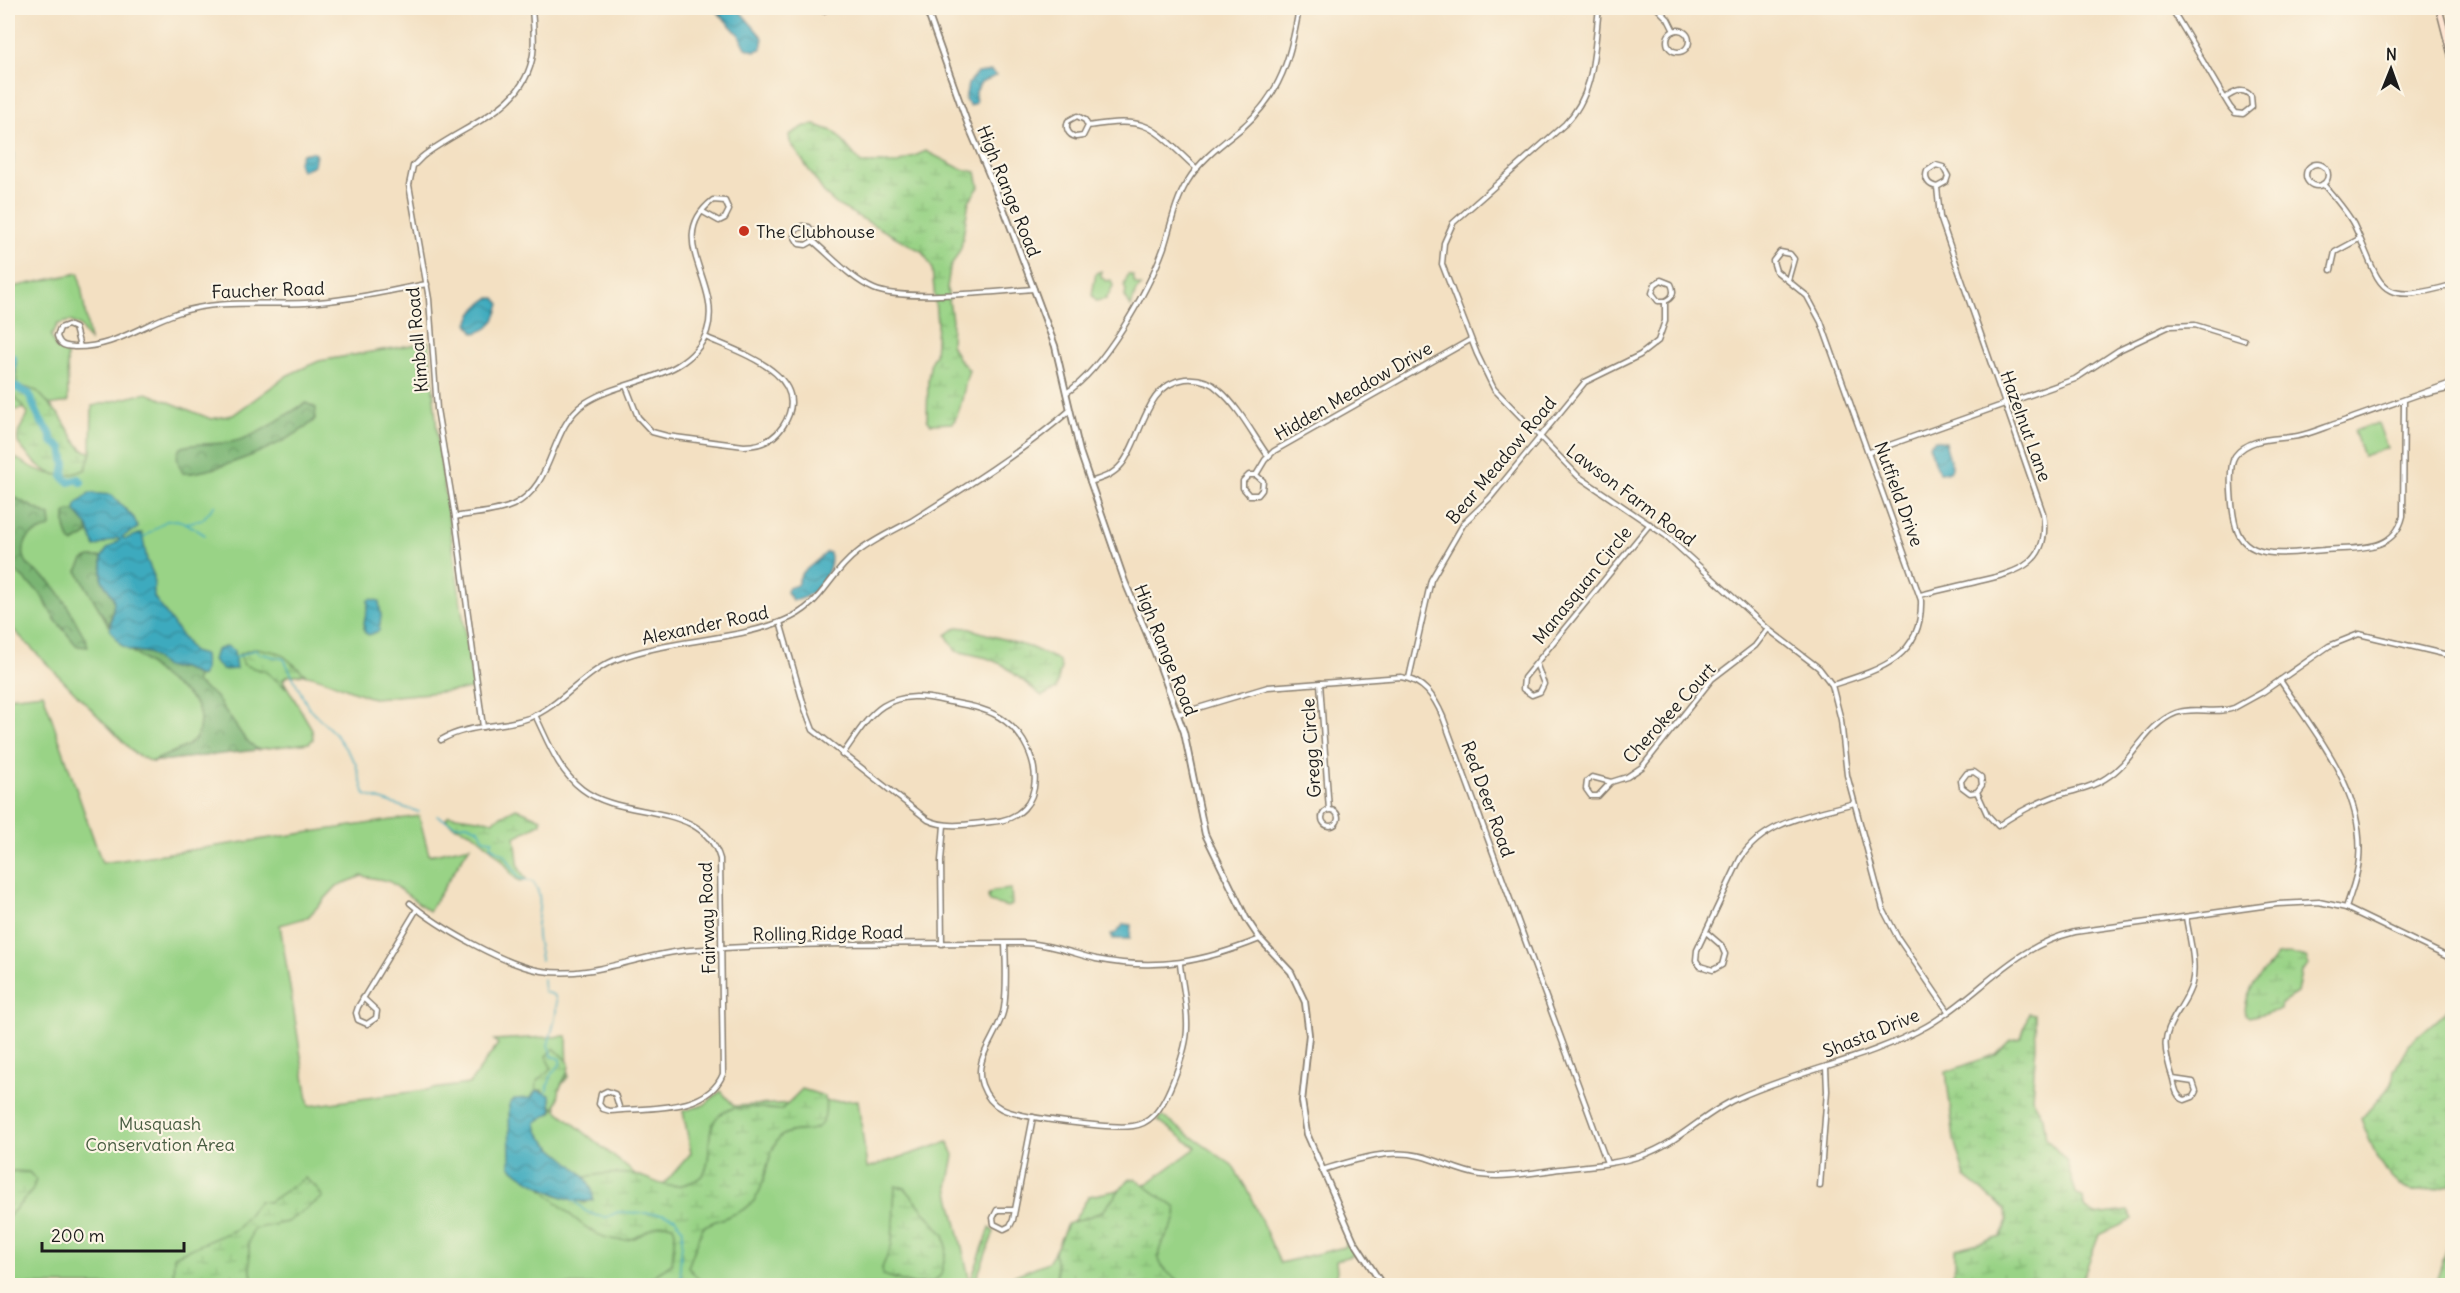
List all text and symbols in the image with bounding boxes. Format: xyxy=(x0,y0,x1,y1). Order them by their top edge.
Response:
north arrow xyxy=(2361,39,2421,99)
text: N xyxy=(2386,44,2397,64)
street label: High Range Road xyxy=(972,122,1046,261)
place label: The Clubhouse xyxy=(756,220,875,243)
marker: The Clubhouse xyxy=(737,224,751,238)
street label: Faucher Road xyxy=(211,277,325,303)
street label: Kimball Road xyxy=(401,286,433,394)
street label: Hidden Meadow Drive xyxy=(1270,336,1436,446)
street label: Hazelnut Lane xyxy=(1995,367,2057,485)
street label: Bear Meadow Road xyxy=(1441,391,1561,528)
street label: Nutfield Drive xyxy=(1869,438,1929,550)
street label: Lawson Farm Road xyxy=(1562,439,1701,551)
street label: Manasquan Circle xyxy=(1527,521,1637,649)
street label: High Range Road xyxy=(1129,581,1203,720)
street label: Alexander Road xyxy=(640,600,771,650)
street label: Cherokee Court xyxy=(1618,658,1720,768)
street label: Gregg Circle xyxy=(1296,697,1326,799)
street label: Red Deer Road xyxy=(1456,738,1520,860)
street label: Fairway Road xyxy=(694,861,720,974)
street label: Rolling Ridge Road xyxy=(753,920,904,946)
street label: Shasta Drive xyxy=(1819,1003,1923,1063)
park label: Musquash Conservation Area xyxy=(85,1112,235,1156)
scale bar xyxy=(42,1215,184,1253)
text: 200 m xyxy=(51,1224,105,1247)

